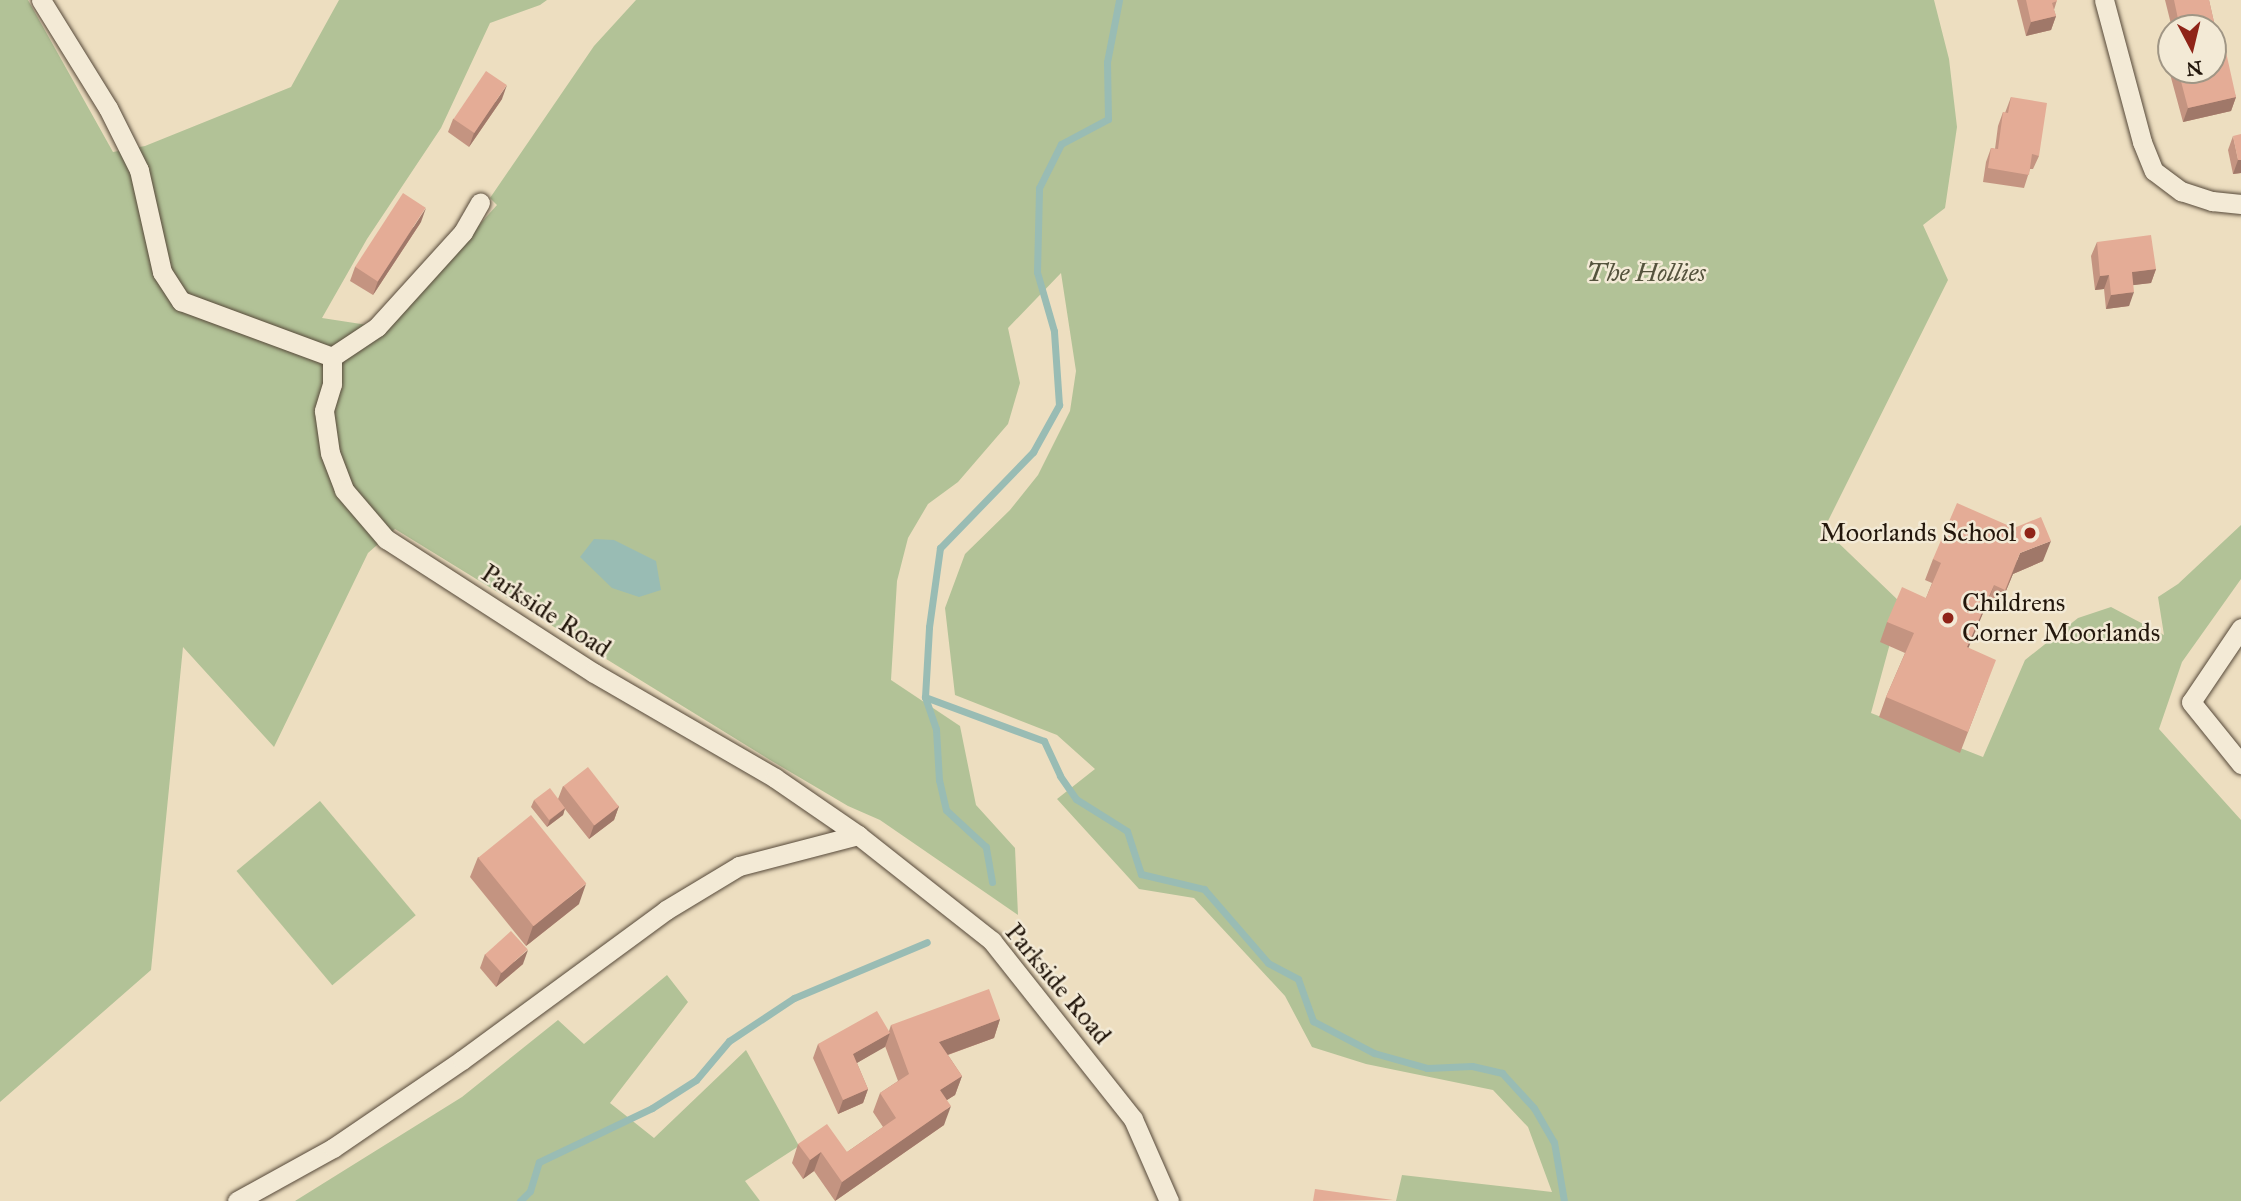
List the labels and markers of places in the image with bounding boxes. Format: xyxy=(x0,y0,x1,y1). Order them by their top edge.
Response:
place label: Moorlands School xyxy=(1819,517,2016,549)
marker: Moorlands School xyxy=(2022,525,2038,541)
place label: Childrens Corner Moorlands xyxy=(1962,587,2160,648)
marker: Childrens Corner Moorlands xyxy=(1940,610,1956,626)

